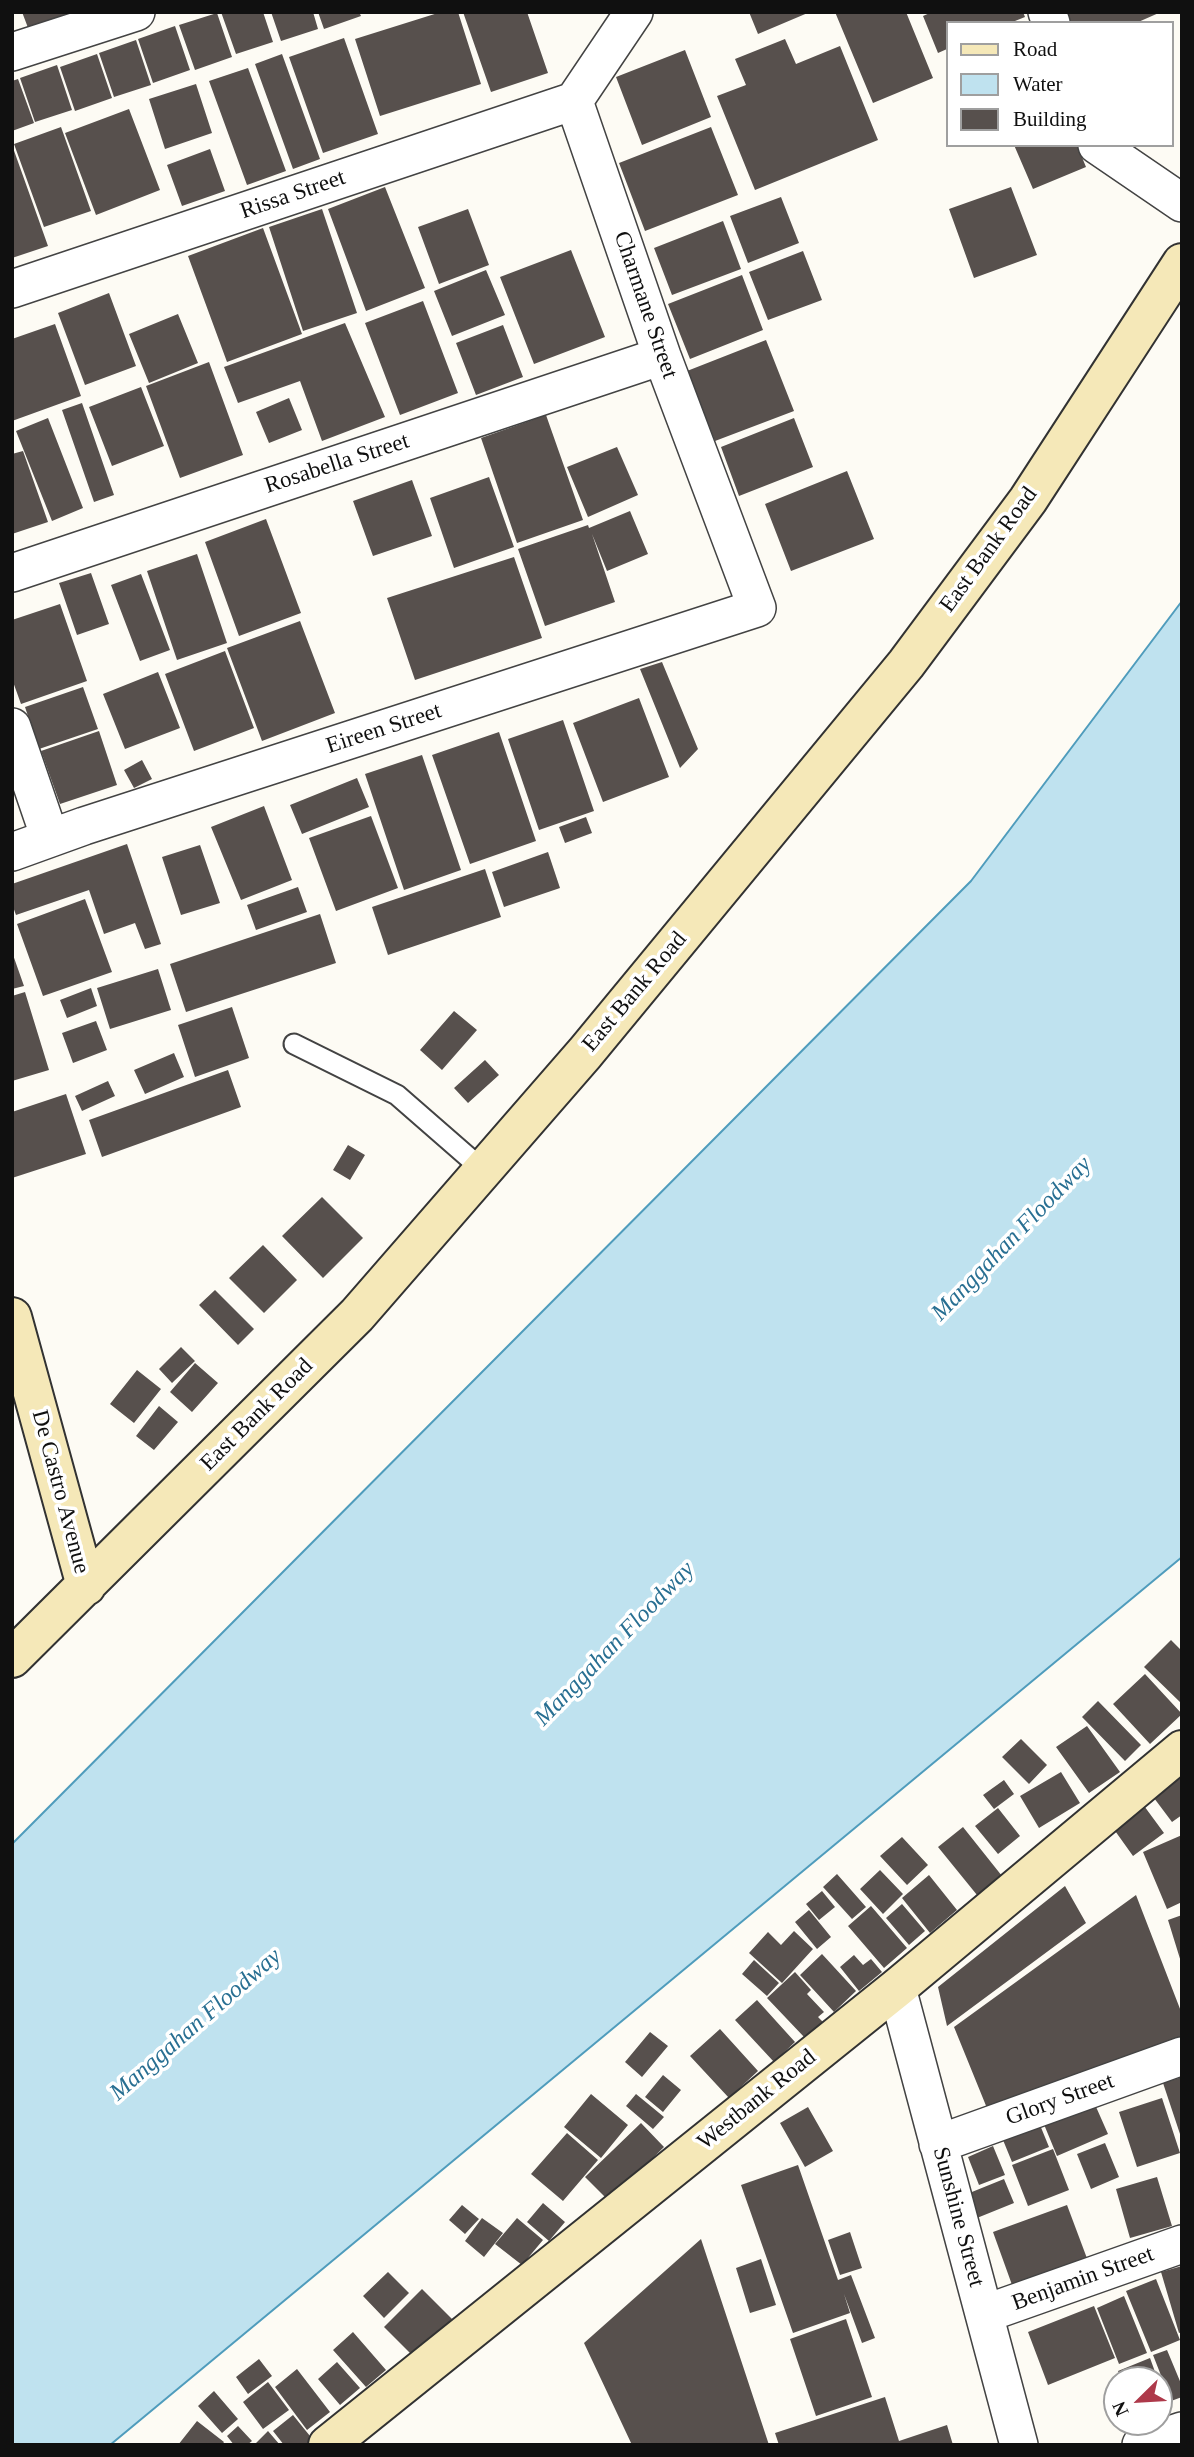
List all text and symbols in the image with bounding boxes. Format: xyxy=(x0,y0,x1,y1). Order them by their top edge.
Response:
legend xyxy=(946,21,1173,147)
text: Road xyxy=(1013,37,1057,61)
text: Water xyxy=(1013,72,1063,96)
text: Building xyxy=(1013,107,1087,131)
street label: Rissa Street xyxy=(237,164,349,226)
street label: Charmane Street xyxy=(607,228,683,382)
street label: Rosabella Street xyxy=(261,428,413,500)
street label: East Bank Road xyxy=(934,482,1044,618)
street label: Eireen Street xyxy=(323,697,445,761)
street label: East Bank Road xyxy=(577,926,693,1058)
water label: Manggahan Floodway xyxy=(926,1151,1098,1327)
street label: East Bank Road xyxy=(195,1353,319,1477)
street label: De Castro Avenue xyxy=(25,1407,95,1577)
water label: Manggahan Floodway xyxy=(529,1556,701,1732)
water label: Manggahan Floodway xyxy=(104,1943,288,2107)
street label: Westbank Road xyxy=(692,2044,822,2156)
street label: Glory Street xyxy=(1002,2068,1118,2132)
street label: Sunshine Street xyxy=(926,2144,990,2290)
street label: Benjamin Street xyxy=(1008,2241,1158,2317)
north arrow xyxy=(1103,2366,1173,2436)
text: N xyxy=(1108,2398,1133,2419)

